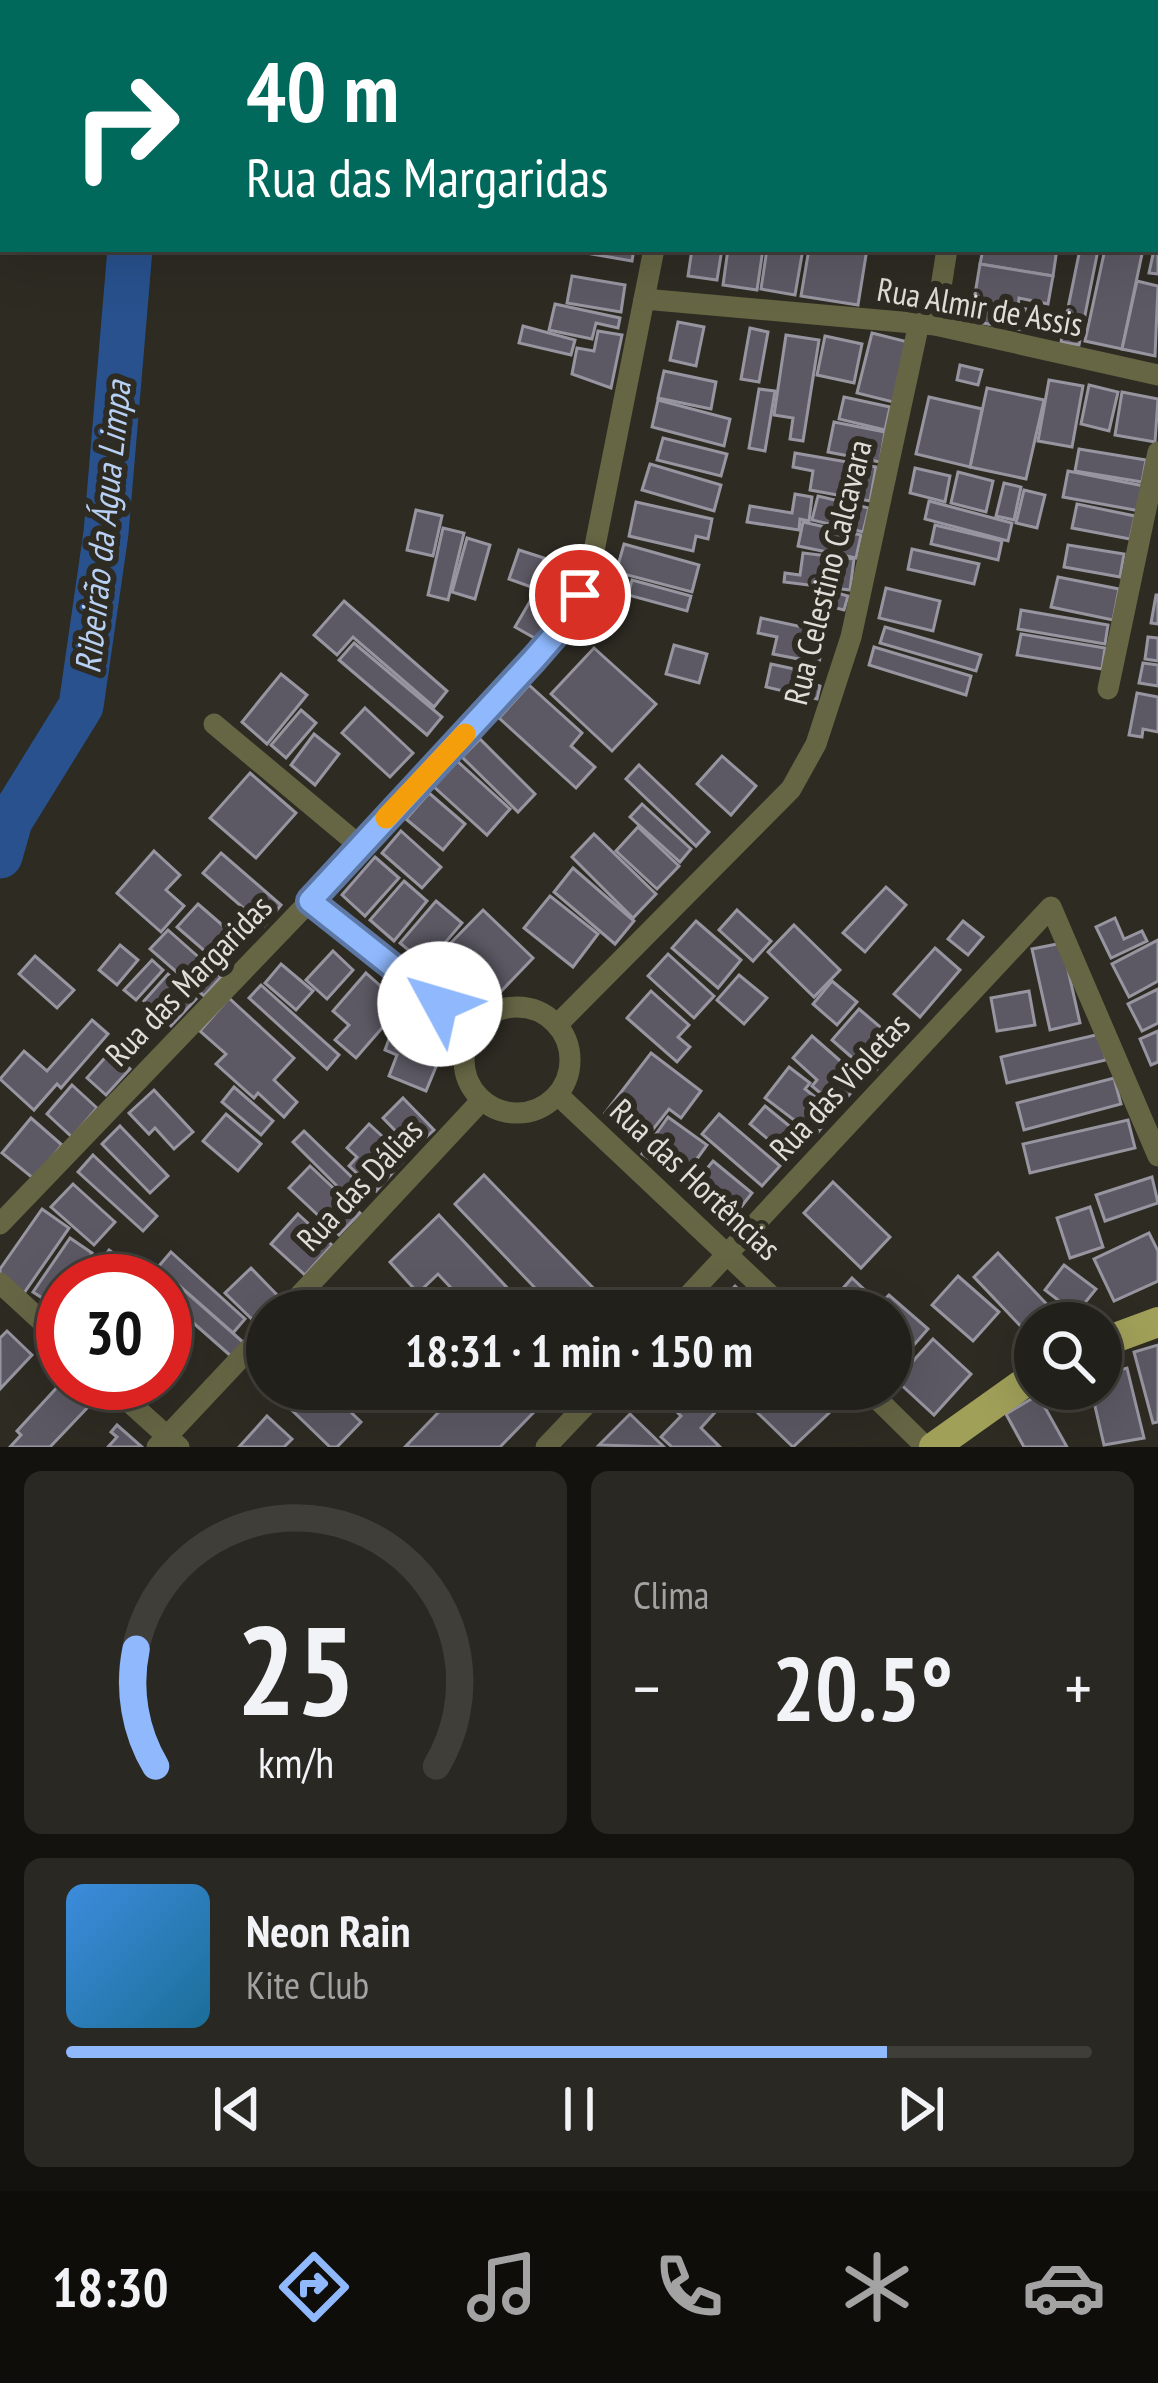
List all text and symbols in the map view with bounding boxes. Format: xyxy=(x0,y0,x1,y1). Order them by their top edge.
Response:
text: 40 m xyxy=(246,36,399,145)
icon: right xyxy=(48,48,204,204)
text: Rua das Margaridas xyxy=(246,142,609,212)
street label: Rua Almir de Assis xyxy=(874,267,1086,345)
water label: Ribeirão da Água Limpa xyxy=(63,377,141,675)
street label: Rua Celestino Calcavara xyxy=(773,435,881,709)
pin xyxy=(529,544,631,646)
icon: arrive xyxy=(547,562,613,628)
street label: Rua das Margaridas xyxy=(96,885,280,1075)
position arrow xyxy=(377,941,503,1067)
street label: Rua das Violetas xyxy=(760,1003,918,1169)
street label: Rua das Hortências xyxy=(602,1089,790,1269)
street label: Rua das Dálias xyxy=(287,1109,431,1259)
speed limit sign: 30 xyxy=(36,1254,192,1410)
map controls xyxy=(1014,1302,1122,1410)
button: search xyxy=(1014,1302,1122,1410)
text: 18:31 · 1 min · 150 m xyxy=(405,1321,753,1379)
text: Clima xyxy=(633,1569,709,1620)
text: 25 xyxy=(236,1588,355,1749)
text: 20.5° xyxy=(772,1629,953,1746)
text: − xyxy=(633,1645,660,1730)
text: + xyxy=(1065,1645,1092,1730)
text: km/h xyxy=(257,1733,334,1789)
text: Neon Rain xyxy=(246,1901,411,1959)
text: Kite Club xyxy=(246,1959,369,2010)
icon: previous xyxy=(204,2076,270,2142)
icon: pause xyxy=(546,2076,612,2142)
icon: next xyxy=(888,2076,954,2142)
icon: directions xyxy=(272,2245,356,2329)
icon: music xyxy=(460,2245,544,2329)
icon: phone xyxy=(647,2245,731,2329)
icon: climate xyxy=(835,2245,919,2329)
icon: car xyxy=(1022,2245,1106,2329)
text: 18:30 xyxy=(52,2252,169,2322)

